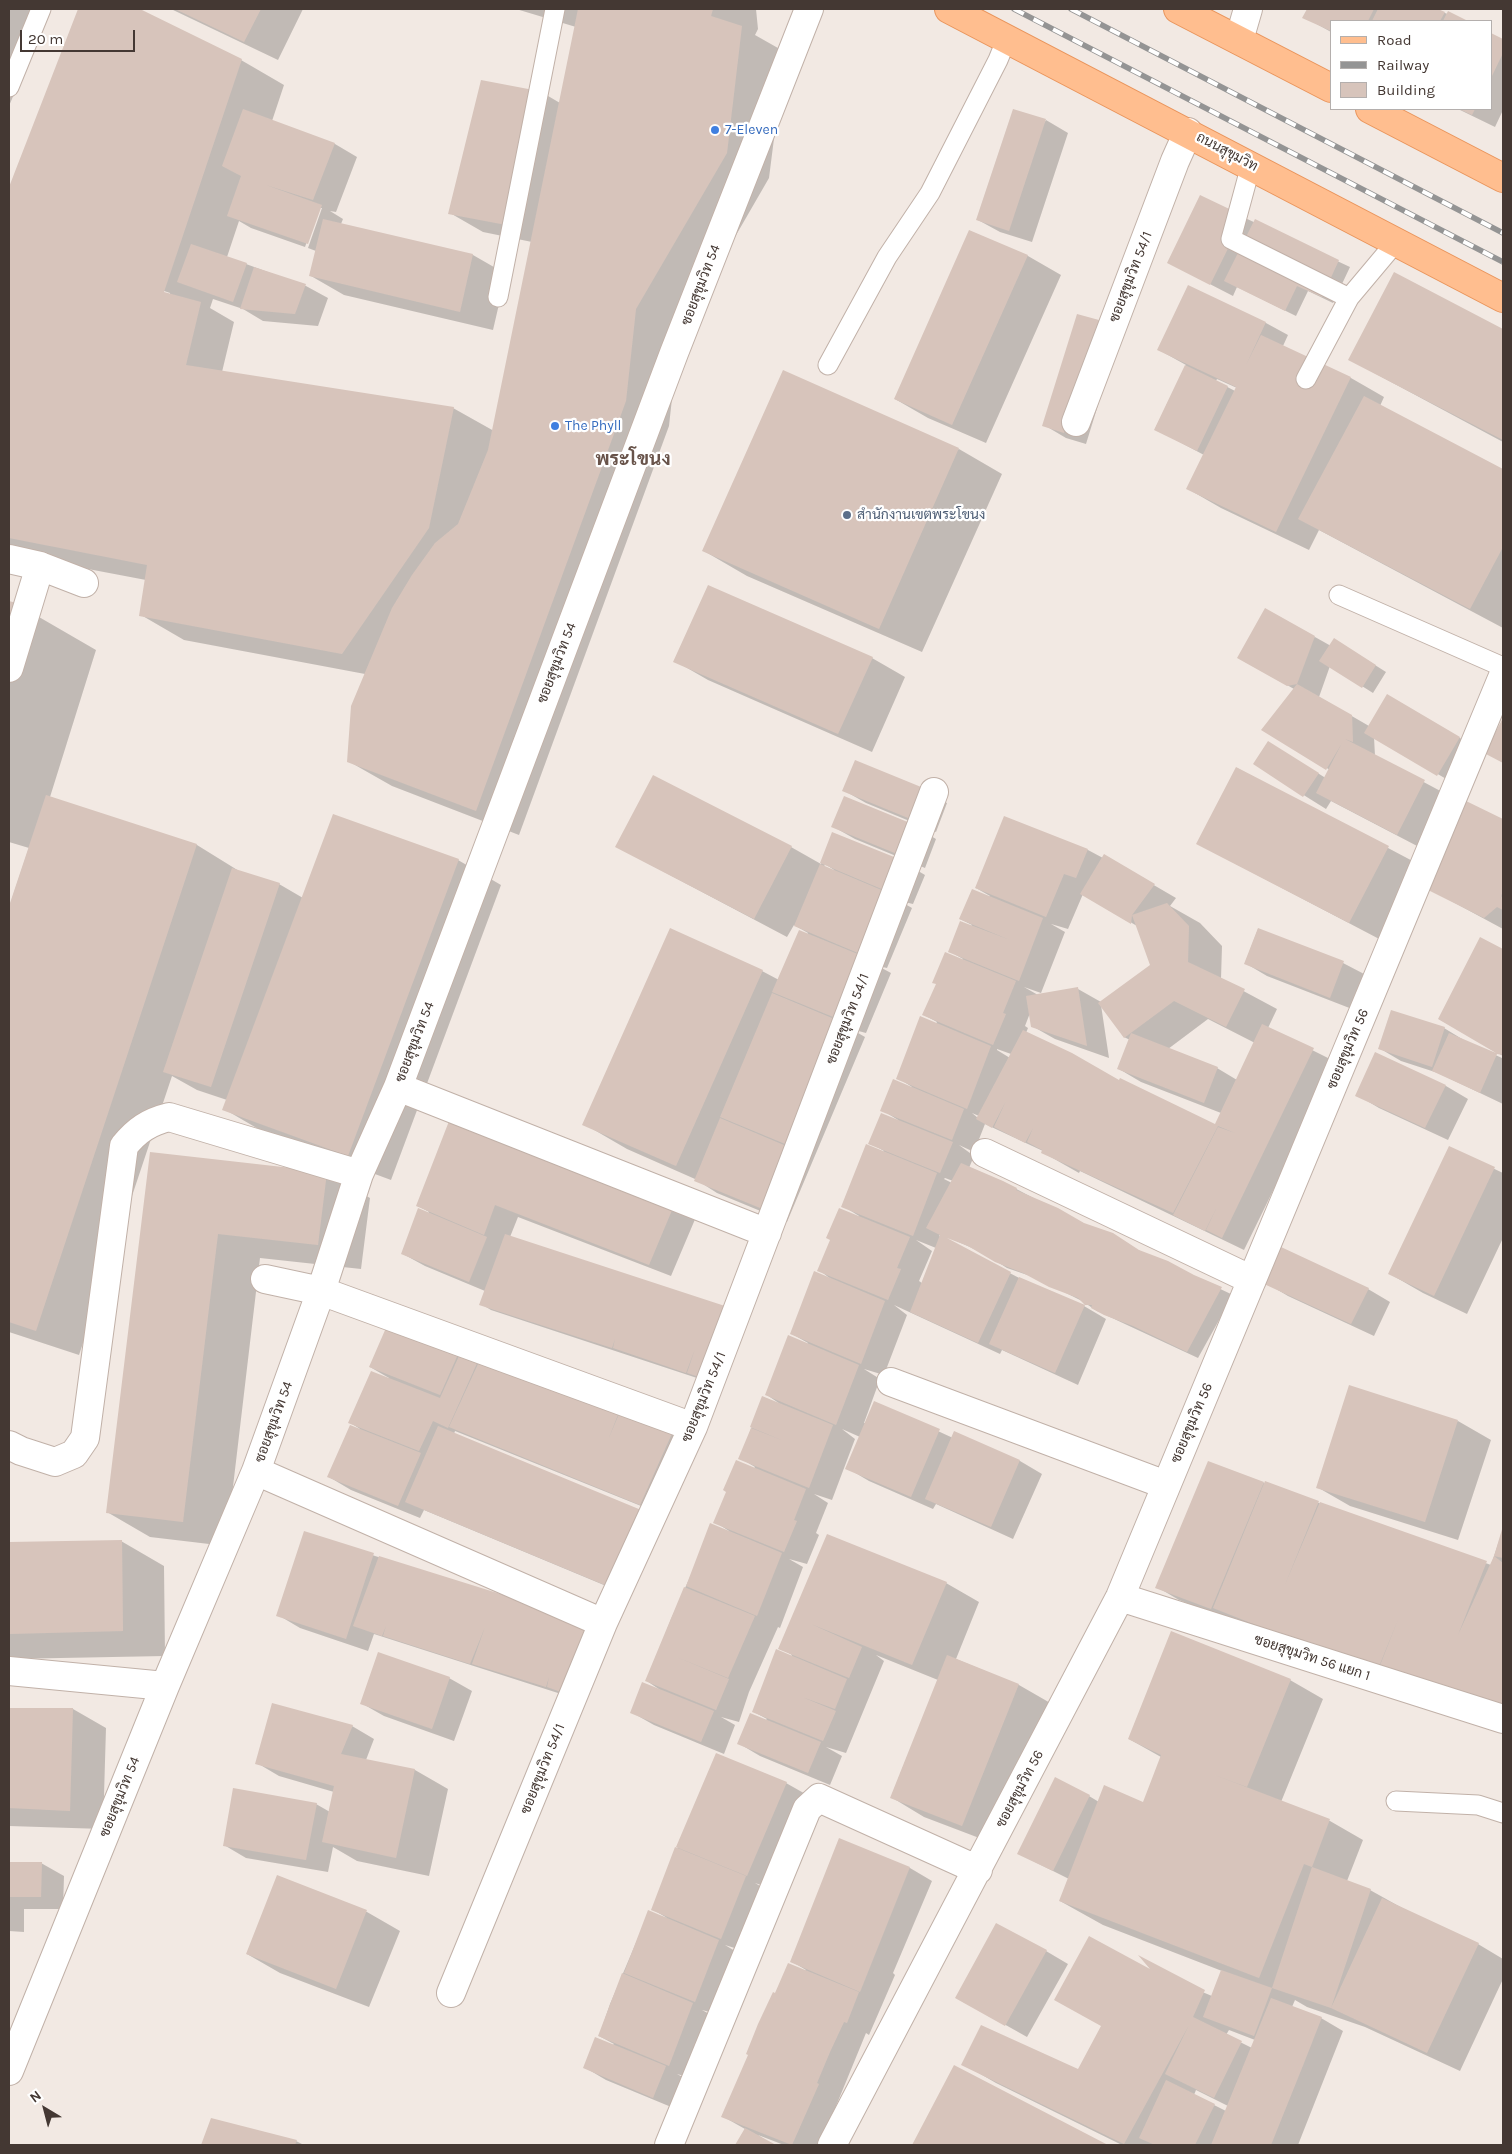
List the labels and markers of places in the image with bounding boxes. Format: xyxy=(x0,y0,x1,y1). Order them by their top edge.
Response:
place label: 7-Eleven xyxy=(725,122,778,138)
marker: 7-Eleven xyxy=(709,124,721,136)
place label: The Phyll xyxy=(565,418,622,434)
marker: The Phyll xyxy=(549,420,561,432)
place label: สำนักงานเขตพระโขนง xyxy=(857,507,985,523)
marker: สำนักงานเขตพระโขนง xyxy=(841,509,853,521)

